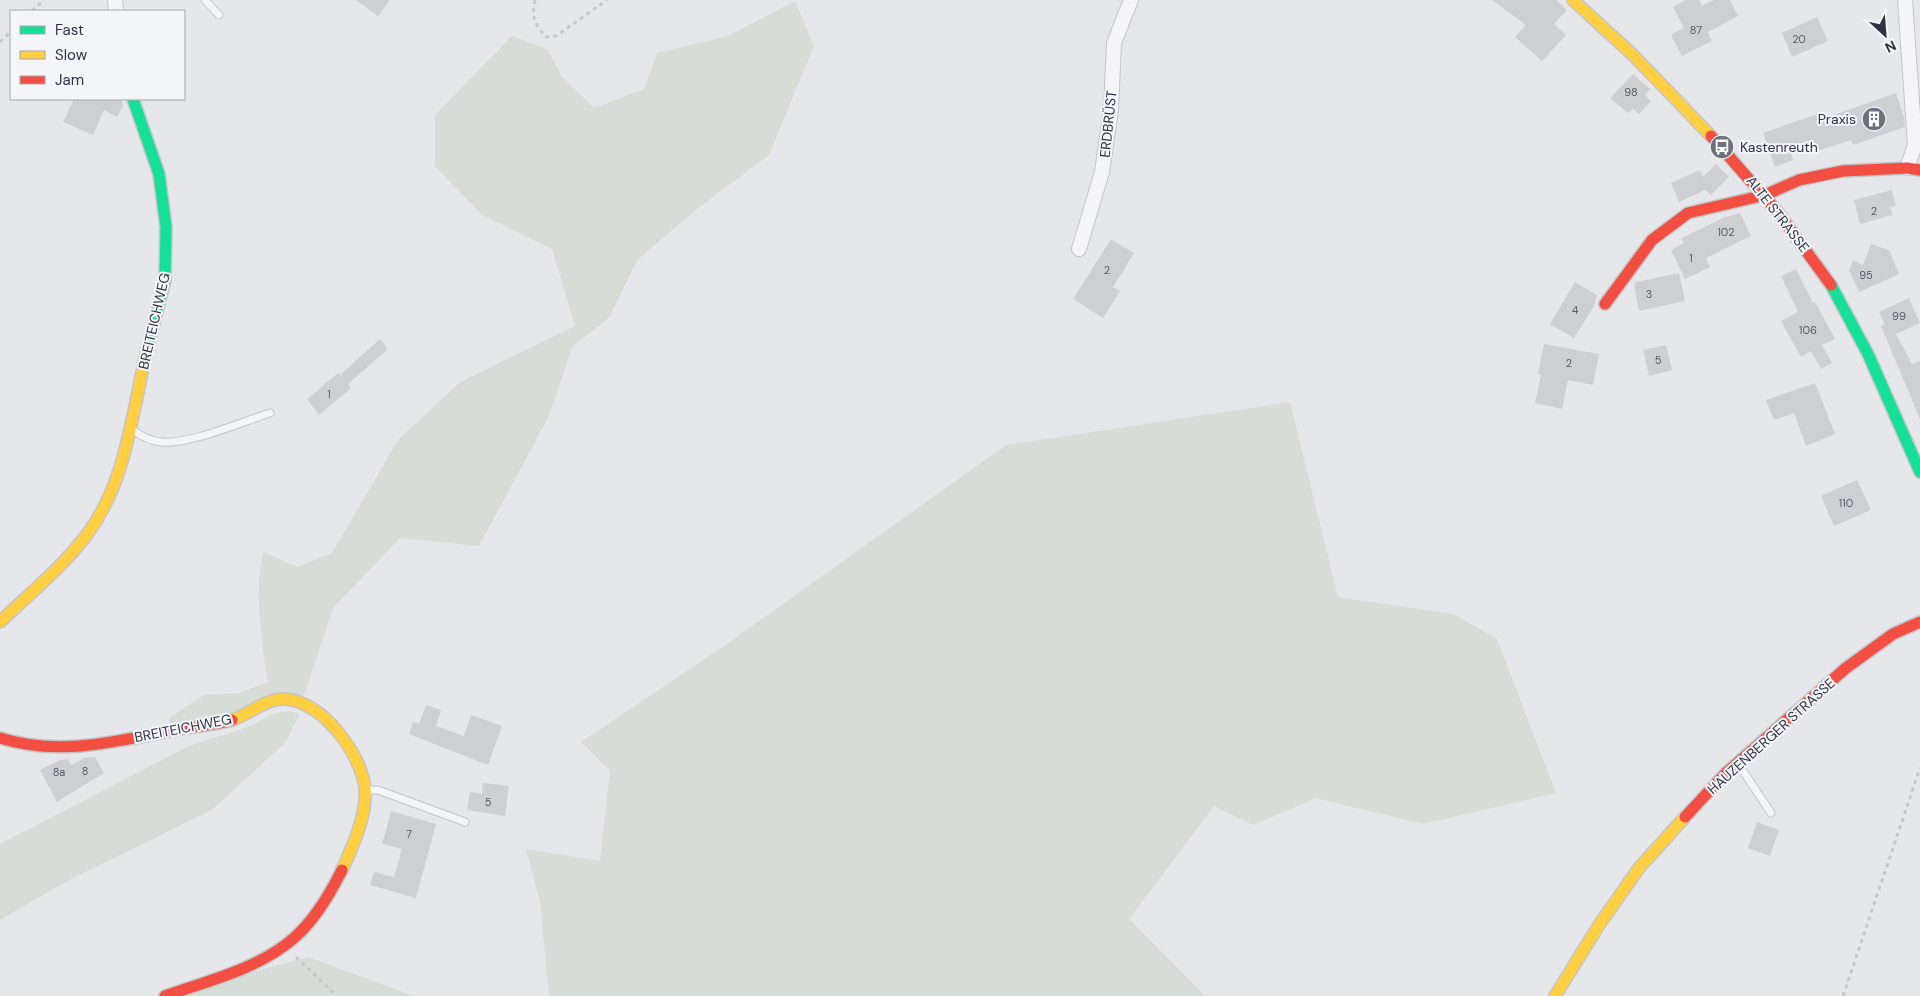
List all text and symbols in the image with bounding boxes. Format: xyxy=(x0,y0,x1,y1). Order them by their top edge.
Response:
legend xyxy=(10,10,185,100)
north arrow xyxy=(1860,10,1910,60)
text: Fast xyxy=(55,20,84,40)
house number: 87 xyxy=(1690,23,1702,37)
house number: 20 xyxy=(1792,32,1806,46)
text: N xyxy=(1882,36,1899,57)
text: Slow xyxy=(55,45,88,65)
text: Jam xyxy=(55,70,84,90)
house number: 98 xyxy=(1624,85,1638,99)
street label: ERDBRÜST xyxy=(1096,89,1120,159)
building icon: Praxis xyxy=(1861,106,1887,132)
place label: Praxis xyxy=(1818,110,1856,128)
bus stop icon: Kastenreuth xyxy=(1709,134,1735,160)
place label: Kastenreuth xyxy=(1740,138,1818,156)
street label: ALTE STRASSE xyxy=(1743,172,1813,256)
house number: 2 xyxy=(1871,204,1877,218)
house number: 102 xyxy=(1717,225,1735,239)
house number: 1 xyxy=(1689,251,1693,265)
house number: 2 xyxy=(1104,263,1110,277)
house number: 95 xyxy=(1859,268,1873,282)
street label: BREITEICHWEG xyxy=(134,271,174,371)
house number: 3 xyxy=(1646,287,1652,301)
house number: 4 xyxy=(1572,303,1579,317)
house number: 99 xyxy=(1892,309,1906,323)
house number: 106 xyxy=(1799,323,1817,337)
house number: 5 xyxy=(1655,353,1662,367)
house number: 2 xyxy=(1566,356,1572,370)
house number: 1 xyxy=(327,387,331,401)
house number: 110 xyxy=(1839,496,1853,510)
street label: HAUZENBERGER STRASSE xyxy=(1703,674,1839,798)
street label: BREITEICHWEG xyxy=(133,710,233,746)
house number: 8 xyxy=(82,764,88,778)
house number: 8a xyxy=(53,765,65,779)
house number: 5 xyxy=(485,795,492,809)
house number: 7 xyxy=(406,827,412,841)

